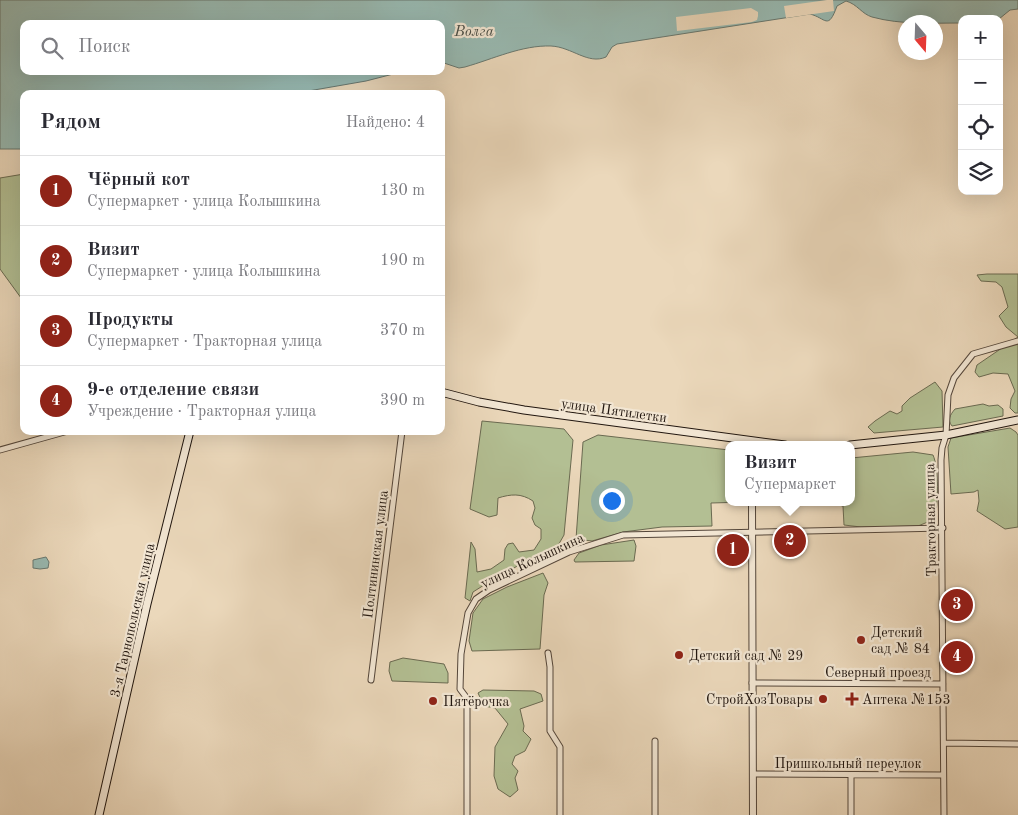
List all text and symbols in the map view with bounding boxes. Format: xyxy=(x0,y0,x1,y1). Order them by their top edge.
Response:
north arrow xyxy=(898,15,943,60)
map controls xyxy=(958,15,1003,195)
button: + xyxy=(958,15,1003,60)
search box xyxy=(20,20,445,75)
water label: Волга xyxy=(453,25,494,40)
icon: search xyxy=(38,34,66,62)
text: Поиск xyxy=(78,38,130,57)
button: − xyxy=(958,60,1003,105)
button: locate xyxy=(958,105,1003,150)
text: Рядом xyxy=(40,112,101,133)
text: Найдено: 4 xyxy=(346,115,425,131)
button: layers xyxy=(958,150,1003,195)
text: Чёрный кот xyxy=(87,171,190,190)
text: 1 xyxy=(51,183,61,199)
text: 130 m xyxy=(380,183,425,199)
text: Супермаркет · улица Колышкина xyxy=(87,194,321,210)
text: Визит xyxy=(87,241,140,260)
text: 2 xyxy=(51,253,61,269)
text: 190 m xyxy=(380,253,425,269)
text: Супермаркет · улица Колышкина xyxy=(87,264,321,280)
text: Продукты xyxy=(87,311,174,330)
text: 3 xyxy=(51,323,61,339)
text: 370 m xyxy=(380,323,425,339)
text: Супермаркет · Тракторная улица xyxy=(87,334,322,350)
text: 9-е отделение связи xyxy=(87,381,259,400)
text: 4 xyxy=(51,393,61,409)
text: 390 m xyxy=(380,393,425,409)
street label: улица Пятилетки xyxy=(560,397,668,425)
text: Учреждение · Тракторная улица xyxy=(87,404,316,420)
popup xyxy=(725,441,855,506)
text: Визит xyxy=(744,454,797,473)
street label: Тракторная улица xyxy=(923,463,939,577)
text: Супермаркет xyxy=(744,477,836,493)
your location xyxy=(599,488,625,514)
street label: Полтининская улица xyxy=(361,489,391,619)
pin: 2 xyxy=(774,522,806,560)
street label: улица Колышкина xyxy=(479,531,586,591)
pin: 1 xyxy=(717,531,749,569)
street label: 3-я Тарнопольская улица xyxy=(108,542,158,699)
pin: 3 xyxy=(941,586,973,624)
place label: Детский сад № 84 xyxy=(871,626,930,656)
marker: Детский сад № 84 xyxy=(855,634,867,646)
pin: 4 xyxy=(941,638,973,676)
marker: Детский сад № 29 xyxy=(673,649,685,661)
place label: Детский сад № 29 xyxy=(689,649,803,663)
street label: Северный проезд xyxy=(825,666,931,680)
place label: СтройХозТовары xyxy=(706,693,813,707)
marker: СтройХозТовары xyxy=(817,693,829,705)
marker: Аптека №153 xyxy=(846,693,858,705)
place label: Аптека №153 xyxy=(862,693,951,707)
marker: Пятёрочка xyxy=(427,695,439,707)
place label: Пятёрочка xyxy=(443,695,510,709)
street label: Пришкольный переулок xyxy=(774,757,922,771)

